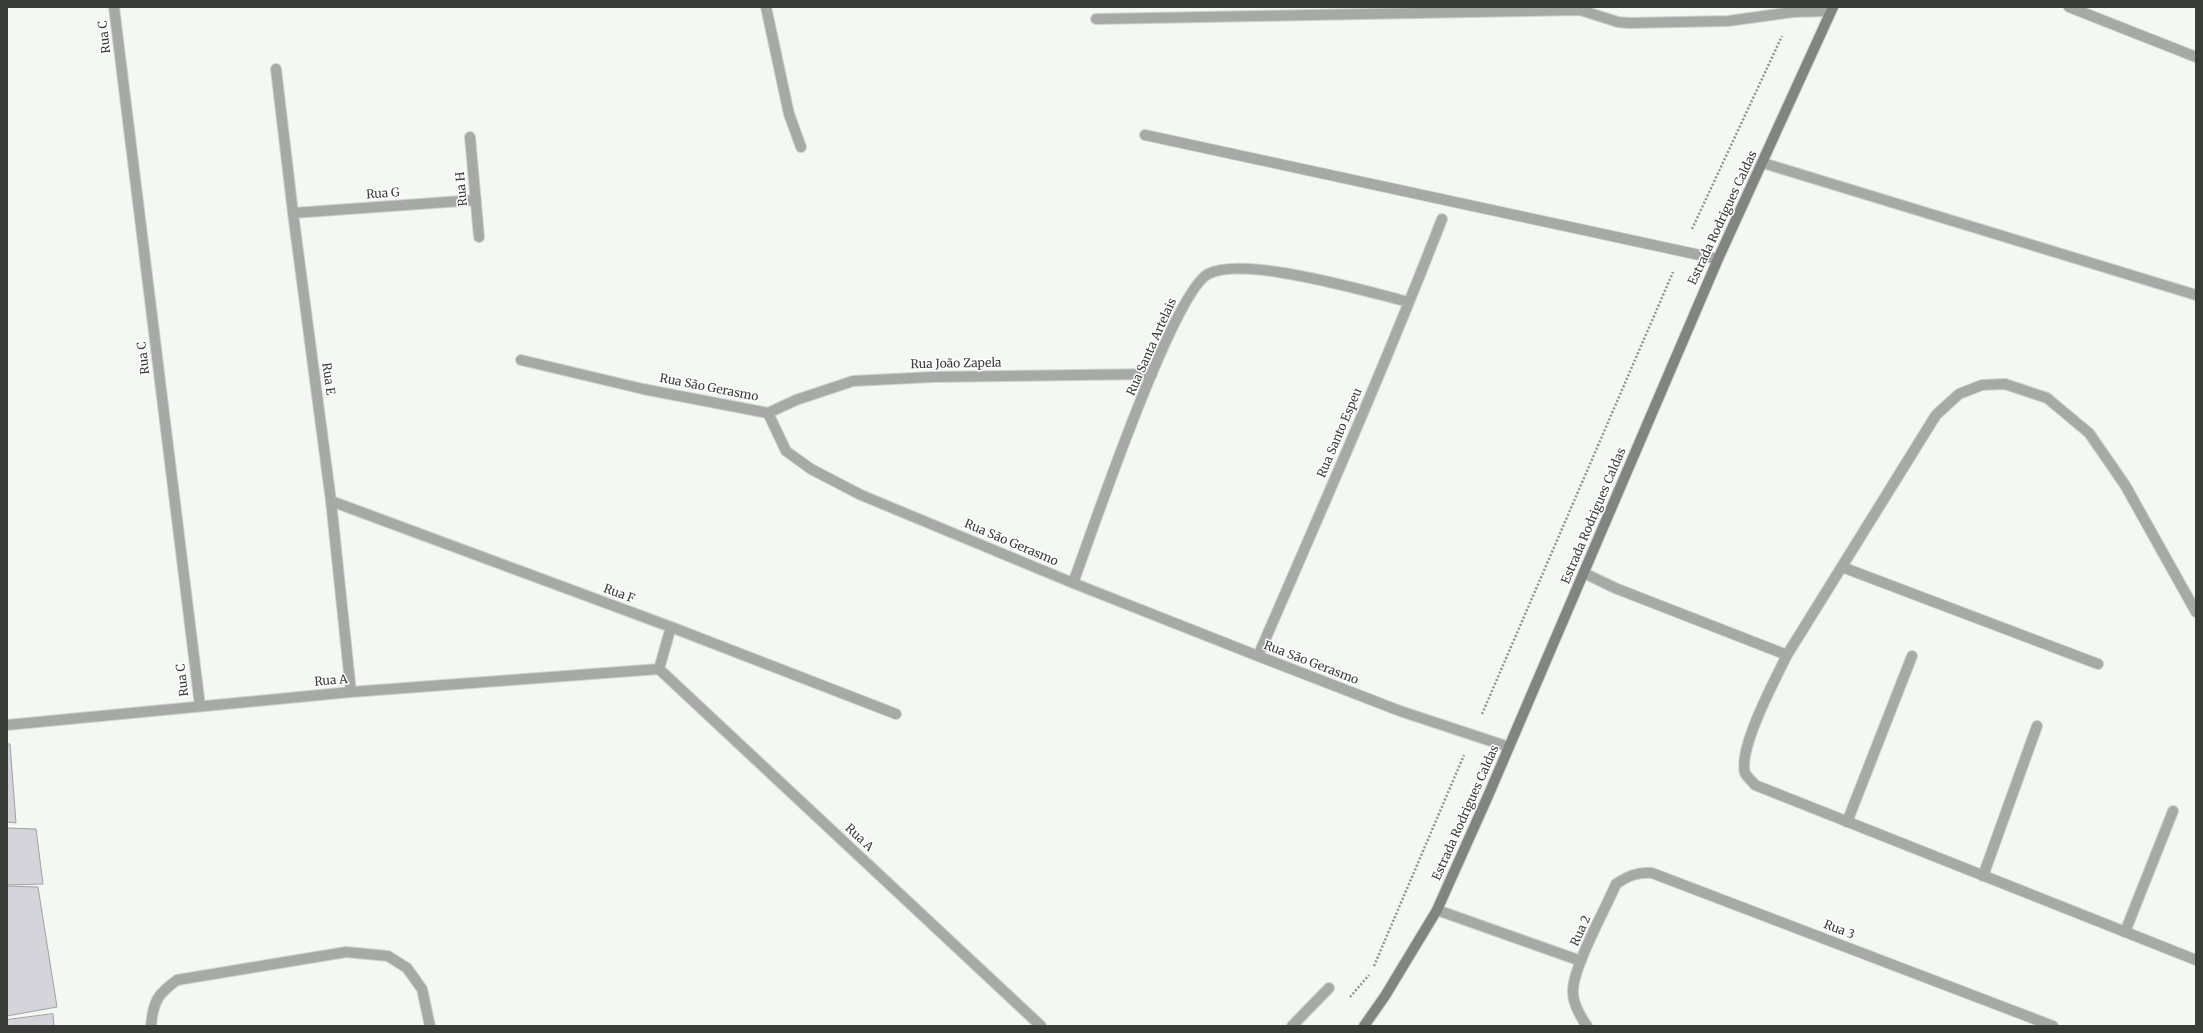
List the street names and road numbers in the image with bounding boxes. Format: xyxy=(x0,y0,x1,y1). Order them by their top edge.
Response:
street label: Rua C xyxy=(96,20,114,54)
street label: Estrada Rodrigues Caldas xyxy=(1686,149,1760,287)
street label: Rua H xyxy=(453,171,471,207)
street label: Rua G xyxy=(366,186,400,202)
street label: Rua Santa Artelais xyxy=(1124,296,1180,398)
street label: Rua C xyxy=(135,341,153,375)
street label: Rua João Zapela xyxy=(910,356,1002,372)
street label: Rua E xyxy=(319,362,337,396)
street label: Rua São Gerasmo xyxy=(658,371,760,405)
street label: Rua Santo Espeu xyxy=(1315,386,1365,480)
street label: Estrada Rodrigues Caldas xyxy=(1559,446,1629,586)
street label: Rua São Gerasmo xyxy=(962,517,1060,569)
street label: Rua F xyxy=(601,582,637,606)
street label: Rua São Gerasmo xyxy=(1262,638,1360,688)
street label: Rua C xyxy=(174,663,192,697)
street label: Rua A xyxy=(314,672,348,690)
street label: Estrada Rodrigues Caldas xyxy=(1430,743,1502,883)
street label: Rua A xyxy=(842,821,876,855)
street label: Rua 2 xyxy=(1568,913,1594,949)
street label: Rua 3 xyxy=(1822,918,1856,942)

